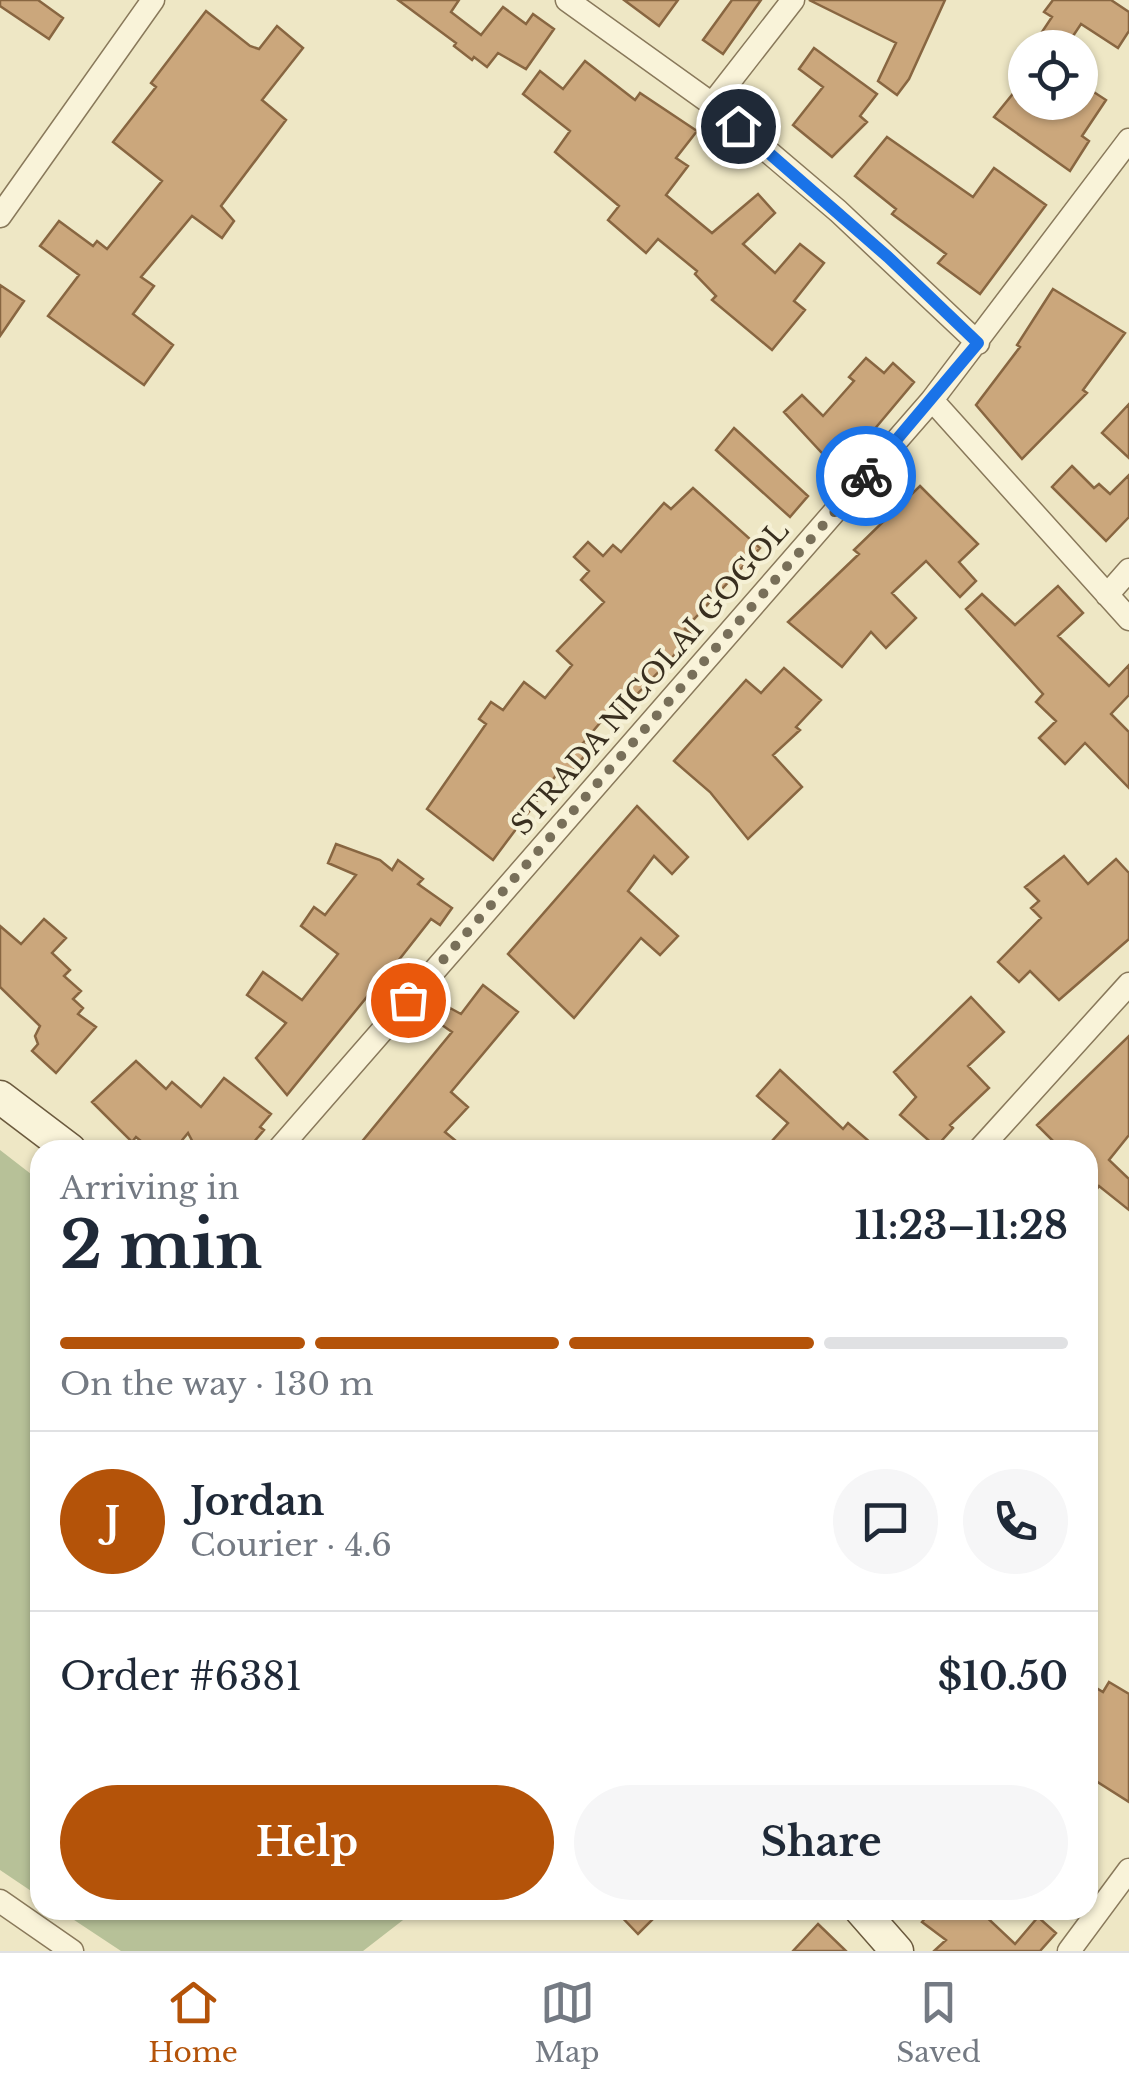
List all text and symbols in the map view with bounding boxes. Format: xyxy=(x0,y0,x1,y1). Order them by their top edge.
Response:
map controls xyxy=(1008,30,1098,120)
button: locate xyxy=(1008,30,1098,120)
pin xyxy=(696,84,781,169)
icon: home xyxy=(711,99,766,154)
courier xyxy=(816,426,916,526)
icon: bike xyxy=(839,449,894,504)
street label: STRADA NICOLAI GOGOL xyxy=(504,514,796,842)
pin xyxy=(366,958,451,1043)
icon: bag xyxy=(381,973,436,1028)
text: Arriving in xyxy=(60,1168,239,1208)
text: 11:23–11:28 xyxy=(855,1202,1068,1249)
text: 2 min xyxy=(60,1205,262,1286)
text: On the way · 130 m xyxy=(60,1364,374,1404)
button: chat xyxy=(833,1469,938,1574)
button: phone xyxy=(963,1469,1068,1574)
text: Jordan xyxy=(190,1478,324,1525)
text: J xyxy=(105,1498,120,1545)
text: Courier · 4.6 xyxy=(190,1525,392,1565)
text: Order #6381 xyxy=(60,1653,302,1700)
text: $10.50 xyxy=(938,1653,1068,1700)
button: Help xyxy=(60,1785,554,1900)
button: Share xyxy=(574,1785,1068,1900)
tab: Home xyxy=(148,1975,238,2070)
tab: Map xyxy=(535,1975,600,2070)
tab: Saved xyxy=(896,1975,981,2070)

